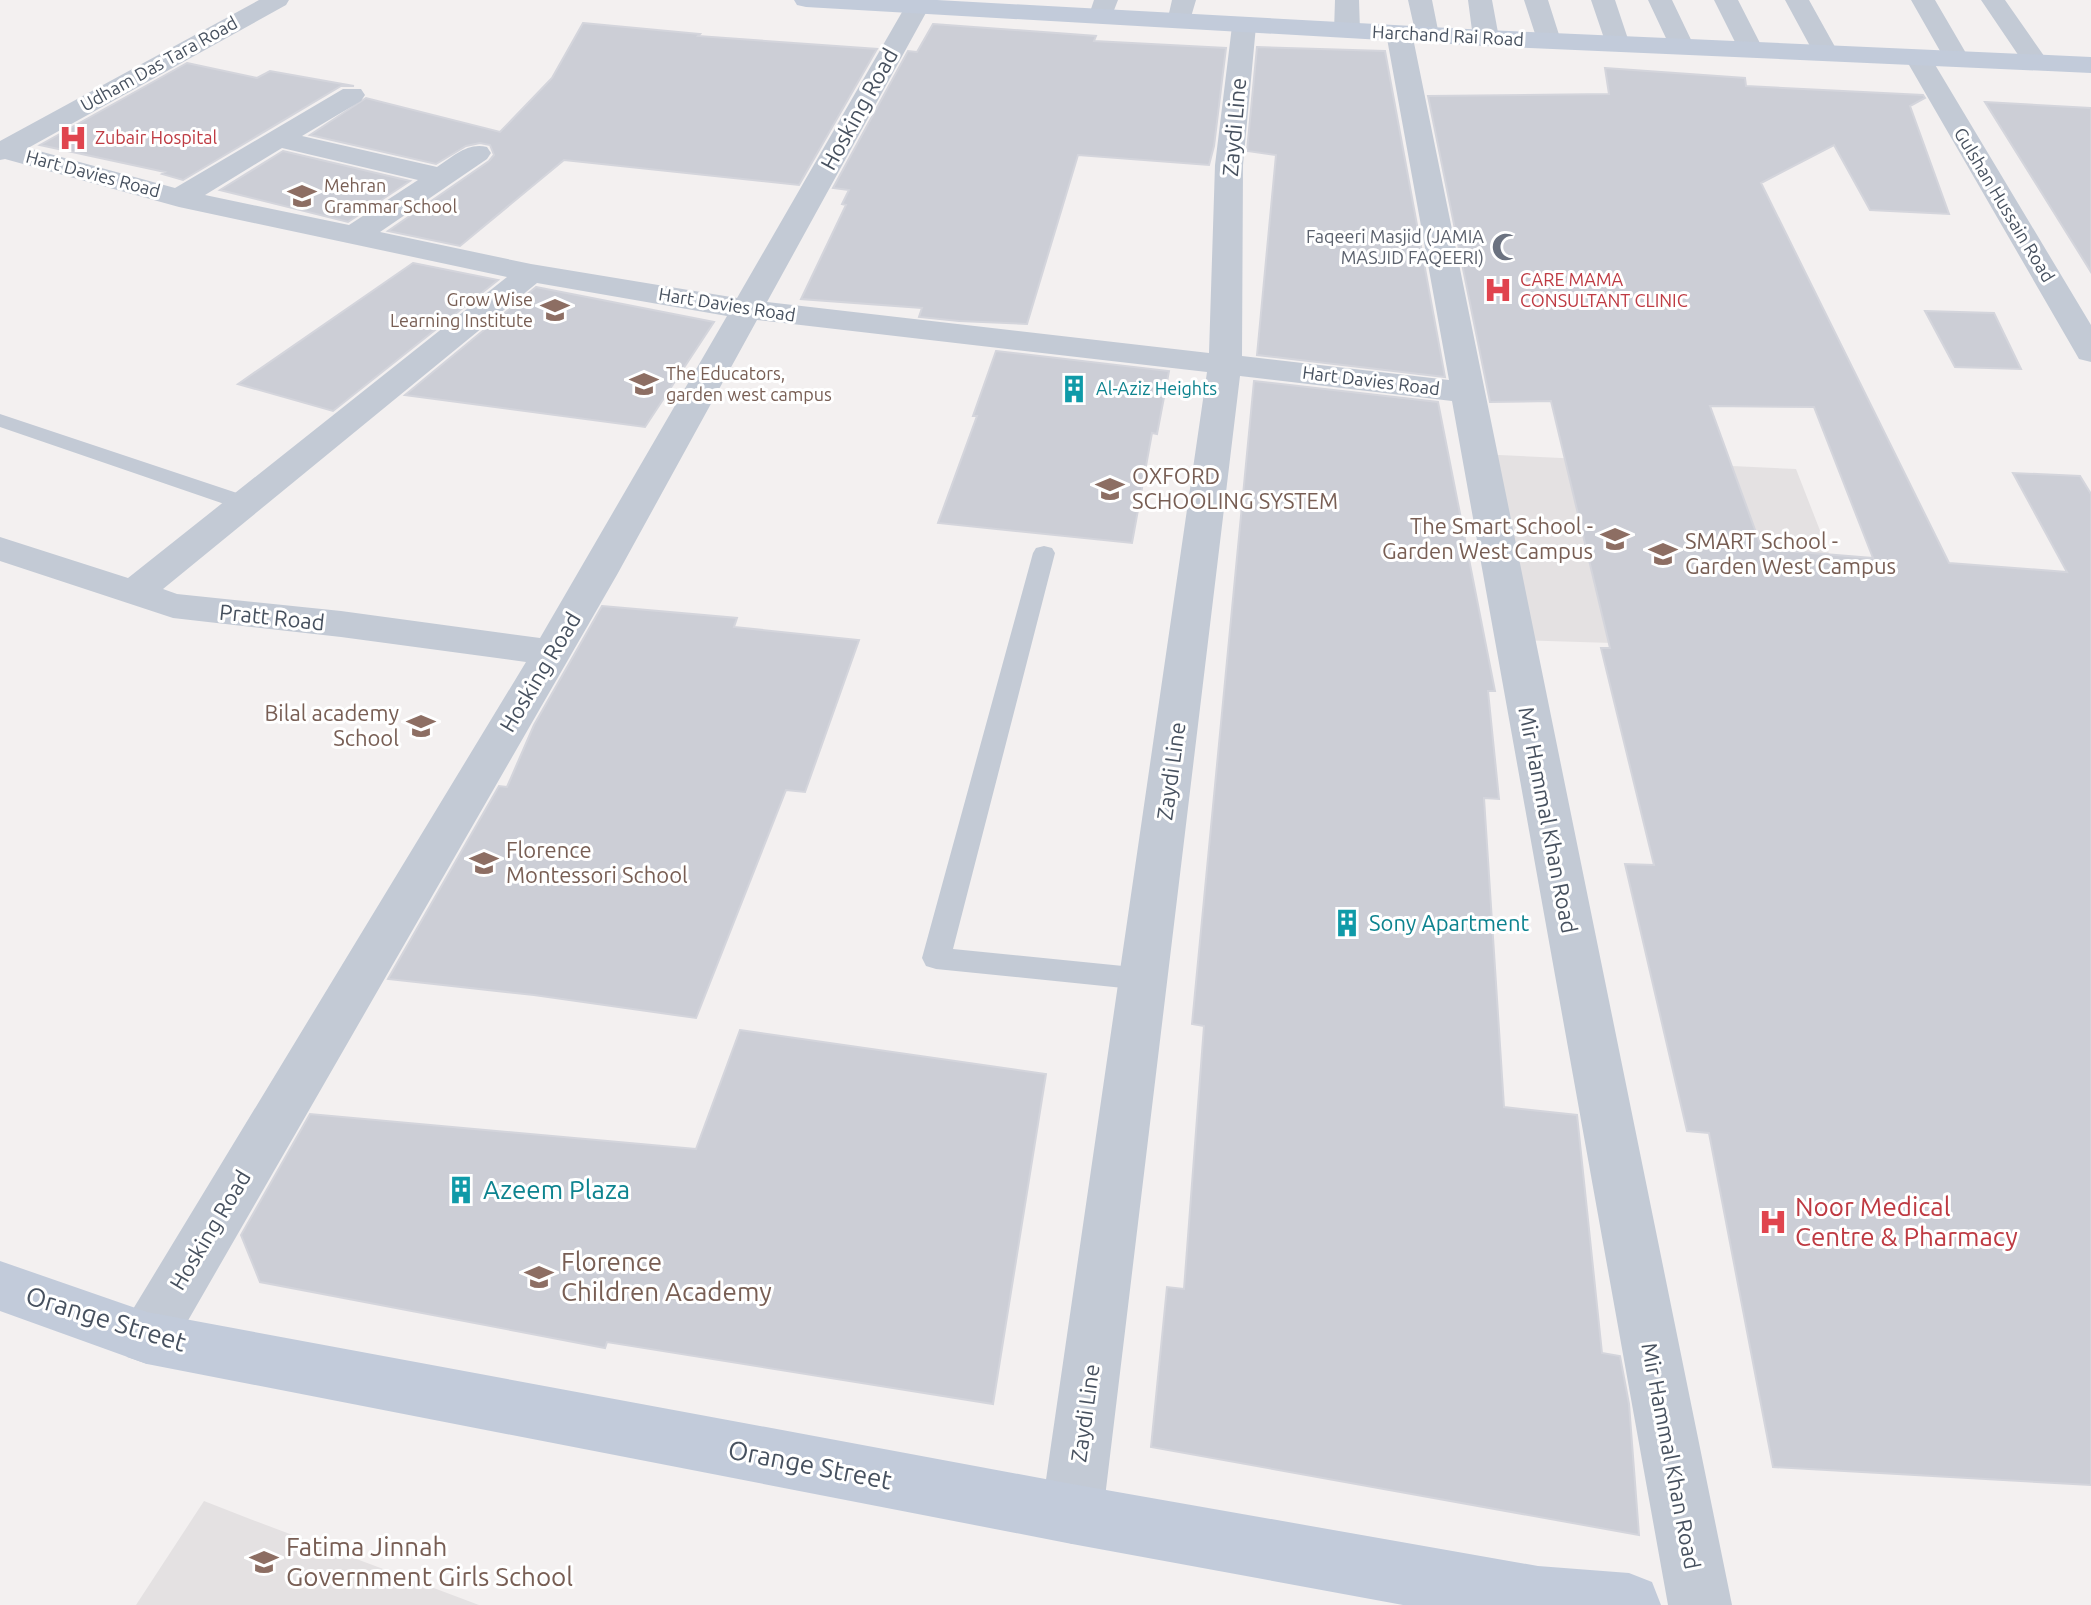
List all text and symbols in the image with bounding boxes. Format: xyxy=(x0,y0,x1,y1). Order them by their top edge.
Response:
street label: Udham Das Tara Road xyxy=(77,12,240,115)
street label: Harchand Rai Road xyxy=(1372,21,1524,49)
street label: Hosking Road xyxy=(815,44,902,174)
street label: Zaydi Line xyxy=(1217,77,1250,177)
hospital icon: Zubair Hospital xyxy=(58,123,88,153)
street label: Gulshan Hussain Road xyxy=(1951,124,2059,285)
place label: Zubair Hospital xyxy=(95,127,218,147)
street label: Hart Davies Road xyxy=(24,145,163,201)
place label: Mehran Grammar School xyxy=(324,175,457,216)
school or university icon: Mehran Grammar School xyxy=(287,181,317,211)
place label: Faqeeri Masjid (JAMIA MASJID FAQEERI) xyxy=(1306,226,1484,268)
mosque icon: Faqeeri Masjid (JAMIA MASJID FAQEERI) xyxy=(1491,232,1521,262)
place label: CARE MAMA CONSULTANT CLINIC xyxy=(1520,269,1688,310)
hospital icon: CARE MAMA CONSULTANT CLINIC xyxy=(1483,275,1513,305)
street label: Hart Davies Road xyxy=(657,283,797,325)
place label: Grow Wise Learning Institute xyxy=(390,289,533,330)
school or university icon: Grow Wise Learning Institute xyxy=(540,295,570,325)
street label: Hart Davies Road xyxy=(1301,362,1441,398)
place label: The Educators, garden west campus xyxy=(666,363,832,404)
school or university icon: The Educators, garden west campus xyxy=(629,369,659,399)
building icon: Al-Aziz Heights xyxy=(1059,374,1089,404)
place label: Al-Aziz Heights xyxy=(1096,378,1217,398)
place label: OXFORD SCHOOLING SYSTEM xyxy=(1132,463,1338,513)
school or university icon: OXFORD SCHOOLING SYSTEM xyxy=(1095,474,1125,504)
place label: The Smart School - Garden West Campus xyxy=(1382,513,1593,563)
school or university icon: The Smart School - Garden West Campus xyxy=(1600,524,1630,554)
place label: SMART School - Garden West Campus xyxy=(1685,528,1896,578)
school or university icon: SMART School - Garden West Campus xyxy=(1648,539,1678,569)
street label: Pratt Road xyxy=(218,599,326,634)
street label: Hosking Road xyxy=(494,607,585,736)
place label: Bilal academy School xyxy=(264,700,399,750)
street label: Mir Hammal Khan Road xyxy=(1514,705,1583,935)
school or university icon: Bilal academy School xyxy=(406,711,436,741)
street label: Zaydi Line xyxy=(1151,720,1190,822)
place label: Florence Montessori School xyxy=(506,837,688,887)
school or university icon: Florence Montessori School xyxy=(469,848,499,878)
building icon: Sony Apartment xyxy=(1332,908,1362,938)
place label: Sony Apartment xyxy=(1369,910,1530,935)
street label: Hosking Road xyxy=(164,1165,255,1294)
building icon: Azeem Plaza xyxy=(446,1175,476,1205)
place label: Azeem Plaza xyxy=(483,1175,630,1204)
place label: Noor Medical Centre & Pharmacy xyxy=(1795,1192,2018,1251)
hospital icon: Noor Medical Centre & Pharmacy xyxy=(1758,1207,1788,1237)
place label: Florence Children Academy xyxy=(561,1247,772,1306)
school or university icon: Florence Children Academy xyxy=(524,1262,554,1292)
street label: Orange Street xyxy=(23,1280,190,1357)
street label: Mir Hammal Khan Road xyxy=(1637,1341,1706,1571)
street label: Zaydi Line xyxy=(1065,1362,1104,1464)
street label: Orange Street xyxy=(726,1434,894,1495)
place label: Fatima Jinnah Government Girls School xyxy=(286,1532,573,1591)
school or university icon: Fatima Jinnah Government Girls School xyxy=(249,1547,279,1577)

